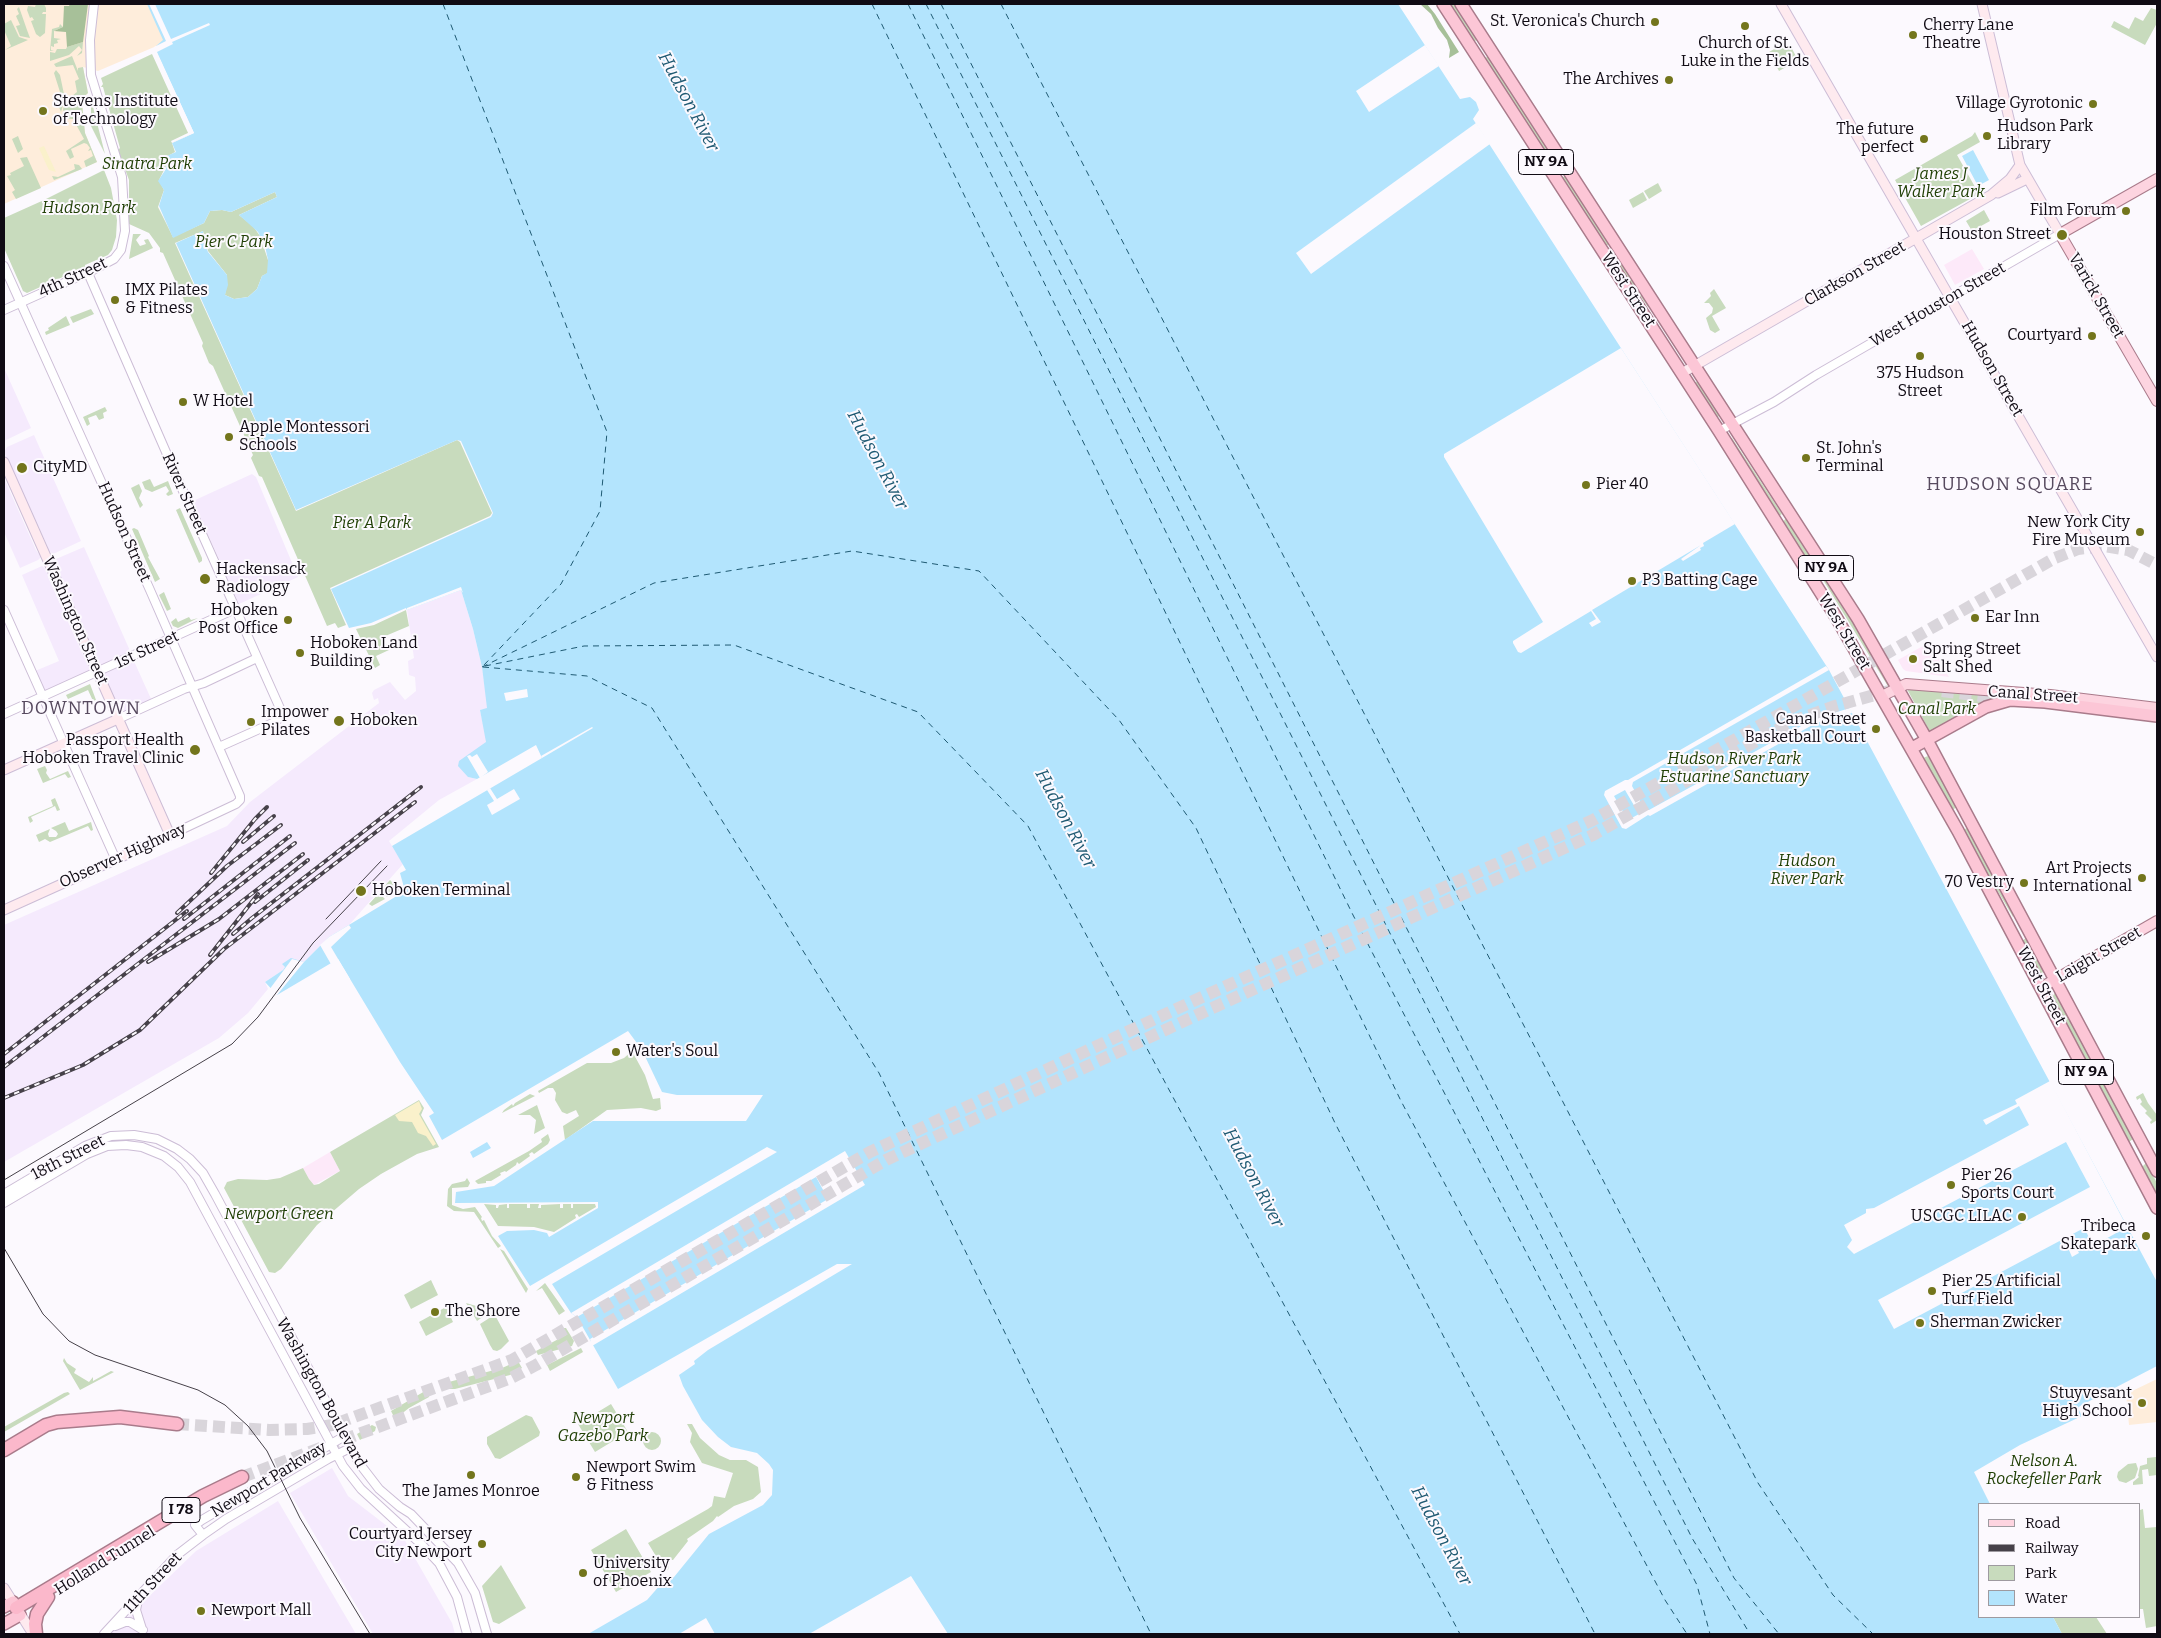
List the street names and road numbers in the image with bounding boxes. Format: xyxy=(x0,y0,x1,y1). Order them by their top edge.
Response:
road number: NY 9A xyxy=(1518,150,1574,174)
street label: Clarkson Street xyxy=(1801,237,1909,311)
street label: West Street xyxy=(1597,249,1659,331)
street label: Varick Street xyxy=(2064,250,2128,342)
street label: 4th Street xyxy=(36,254,110,302)
street label: West Houston Street xyxy=(1867,258,2009,352)
street label: Hudson Street xyxy=(1957,318,2027,420)
street label: River Street xyxy=(158,450,210,538)
street label: Hudson Street xyxy=(93,479,155,585)
street label: Washington Street xyxy=(38,554,112,688)
road number: NY 9A xyxy=(1798,556,1854,580)
street label: West Street xyxy=(1814,590,1874,674)
street label: 1st Street xyxy=(112,627,182,673)
street label: Canal Street xyxy=(1987,682,2079,708)
street label: Observer Highway xyxy=(57,819,189,893)
street label: Laight Street xyxy=(2053,923,2145,987)
street label: West Street xyxy=(2012,944,2070,1028)
road number: NY 9A xyxy=(2058,1060,2114,1084)
street label: 18th Street xyxy=(28,1131,108,1185)
street label: Washington Boulevard xyxy=(272,1315,370,1471)
street label: Newport Parkway xyxy=(208,1438,330,1522)
road number: I 78 xyxy=(162,1498,200,1522)
street label: Holland Tunnel xyxy=(51,1522,159,1600)
street label: 11th Street xyxy=(120,1548,186,1618)

